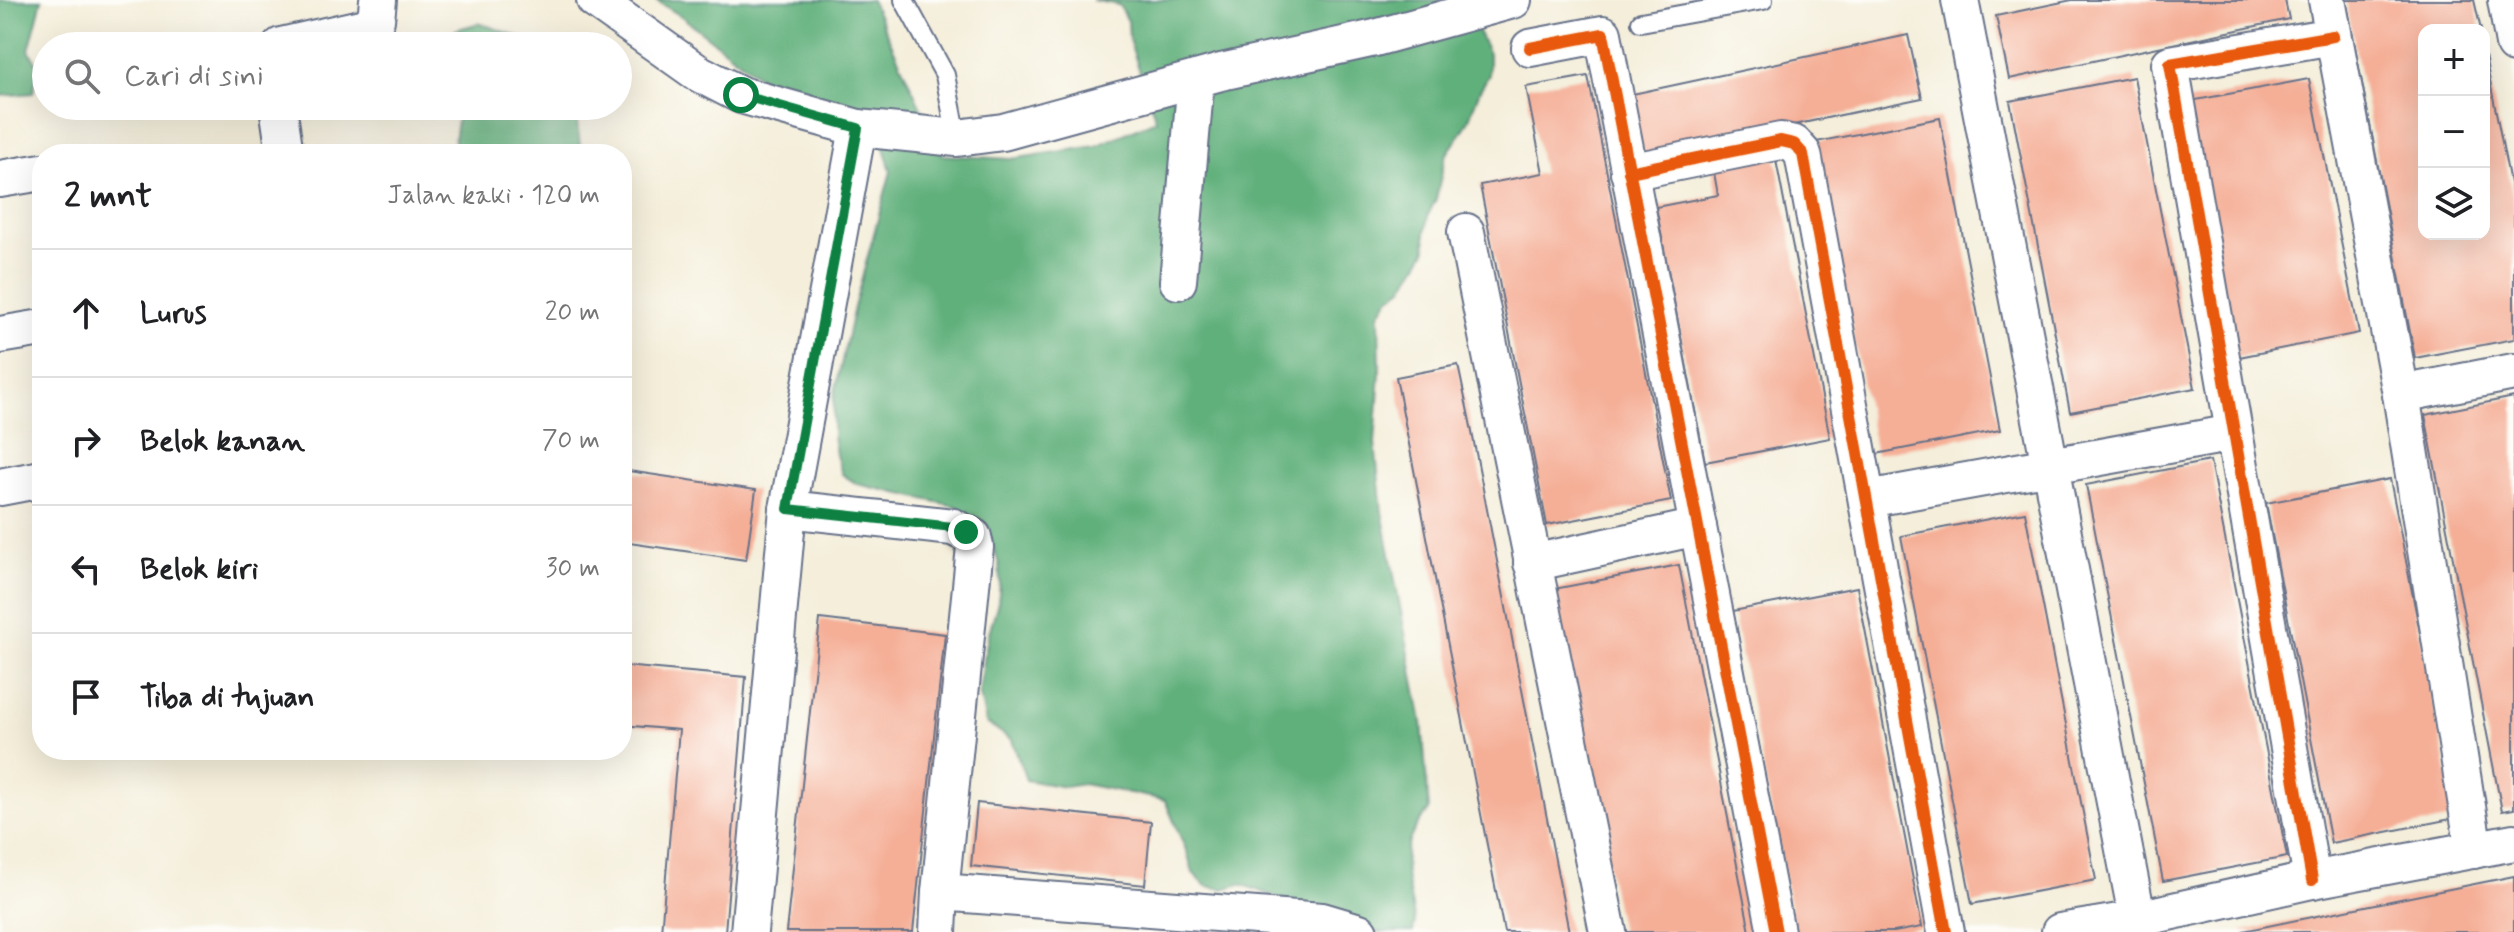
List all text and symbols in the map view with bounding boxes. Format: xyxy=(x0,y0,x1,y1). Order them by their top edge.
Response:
map controls xyxy=(2418,24,2490,240)
button: + xyxy=(2418,24,2490,96)
search box xyxy=(32,32,632,120)
icon: search xyxy=(60,54,104,98)
text: Cari di sini xyxy=(124,57,264,96)
route start xyxy=(723,77,759,113)
button: − xyxy=(2418,96,2490,168)
button: layers xyxy=(2418,168,2490,240)
text: 2 mnt xyxy=(64,174,152,219)
text: Jalan kaki · 120 m xyxy=(387,179,600,213)
icon: ahead xyxy=(64,291,108,335)
text: Lurus xyxy=(140,294,207,333)
text: 20 m xyxy=(545,296,600,330)
icon: right xyxy=(64,419,108,463)
text: Belok kanan xyxy=(140,422,305,461)
text: 70 m xyxy=(542,424,600,458)
route end xyxy=(948,514,984,550)
icon: left xyxy=(64,547,108,591)
text: Belok kiri xyxy=(140,550,258,589)
text: 30 m xyxy=(546,552,600,586)
icon: arrive xyxy=(64,675,108,719)
text: Tiba di tujuan xyxy=(140,678,315,717)

